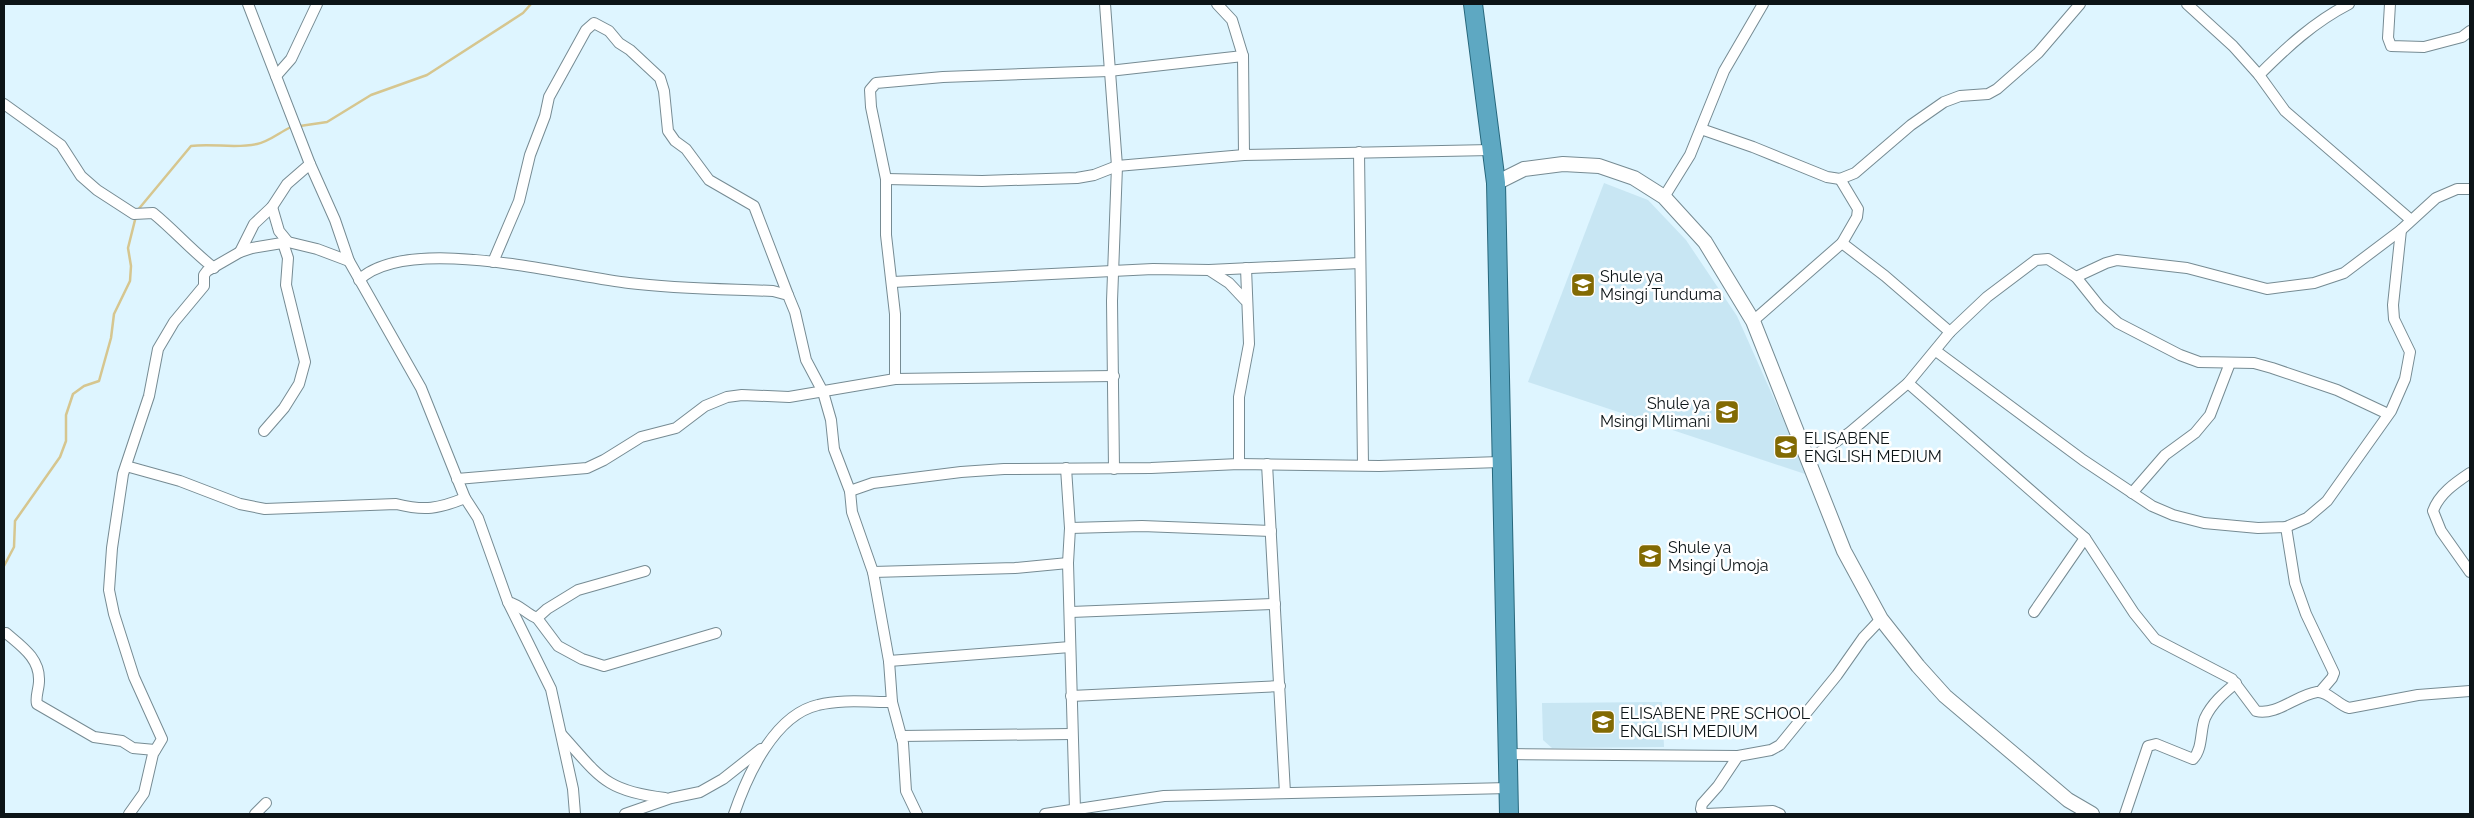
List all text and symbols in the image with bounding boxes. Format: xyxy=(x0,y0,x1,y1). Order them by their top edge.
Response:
place label: Shule ya Msingi Tunduma xyxy=(1600,267,1722,304)
school or university icon: Shule ya Msingi Tunduma xyxy=(1570,272,1596,298)
place label: Shule ya Msingi Mlimani xyxy=(1600,394,1710,431)
school or university icon: Shule ya Msingi Mlimani xyxy=(1714,399,1740,425)
place label: ELISABENE ENGLISH MEDIUM xyxy=(1804,429,1942,466)
school or university icon: ELISABENE ENGLISH MEDIUM xyxy=(1773,434,1799,460)
place label: Shule ya Msingi Umoja xyxy=(1668,538,1769,575)
school or university icon: Shule ya Msingi Umoja xyxy=(1637,543,1663,569)
place label: ELISABENE PRE SCHOOL ENGLISH MEDIUM xyxy=(1620,704,1811,741)
school or university icon: ELISABENE PRE SCHOOL ENGLISH MEDIUM xyxy=(1590,709,1616,735)

